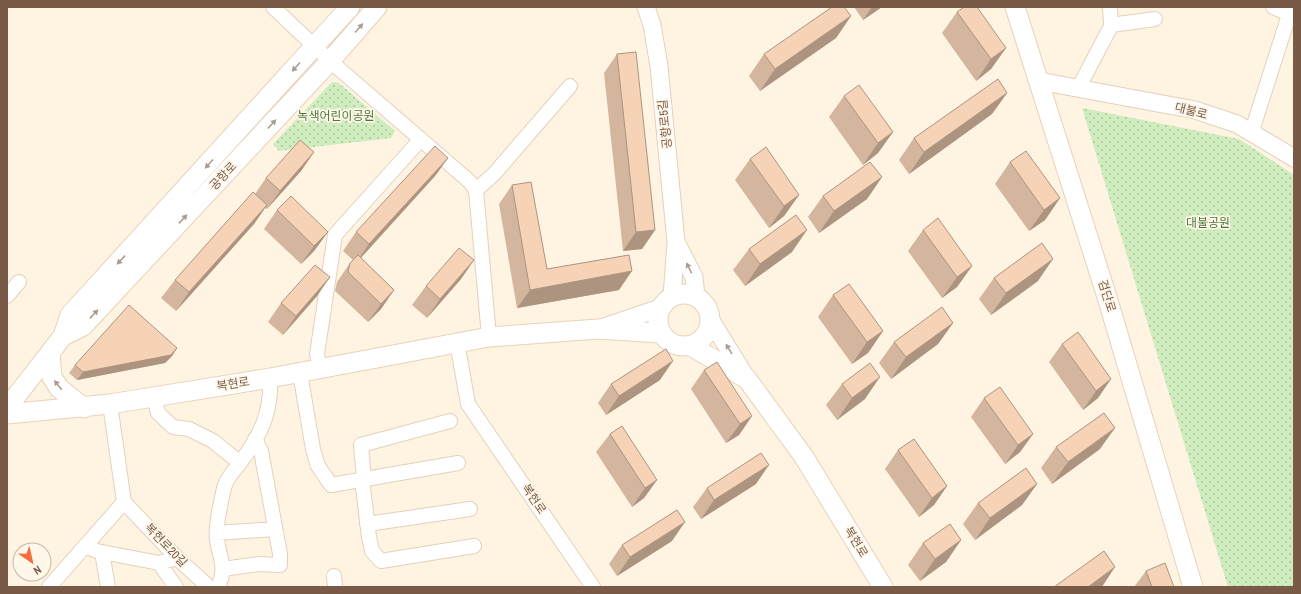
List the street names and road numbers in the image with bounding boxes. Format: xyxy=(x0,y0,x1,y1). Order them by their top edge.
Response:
street label: 공항로5길 xyxy=(654,98,676,150)
street label: 대불로 xyxy=(1173,99,1209,123)
street label: 공항로 xyxy=(206,158,240,194)
street label: 검단로 xyxy=(1095,278,1119,314)
street label: 복현로 xyxy=(215,374,251,394)
street label: 복현로 xyxy=(518,481,550,517)
street label: 복현로20길 xyxy=(141,520,191,570)
street label: 복현로 xyxy=(841,524,871,560)

